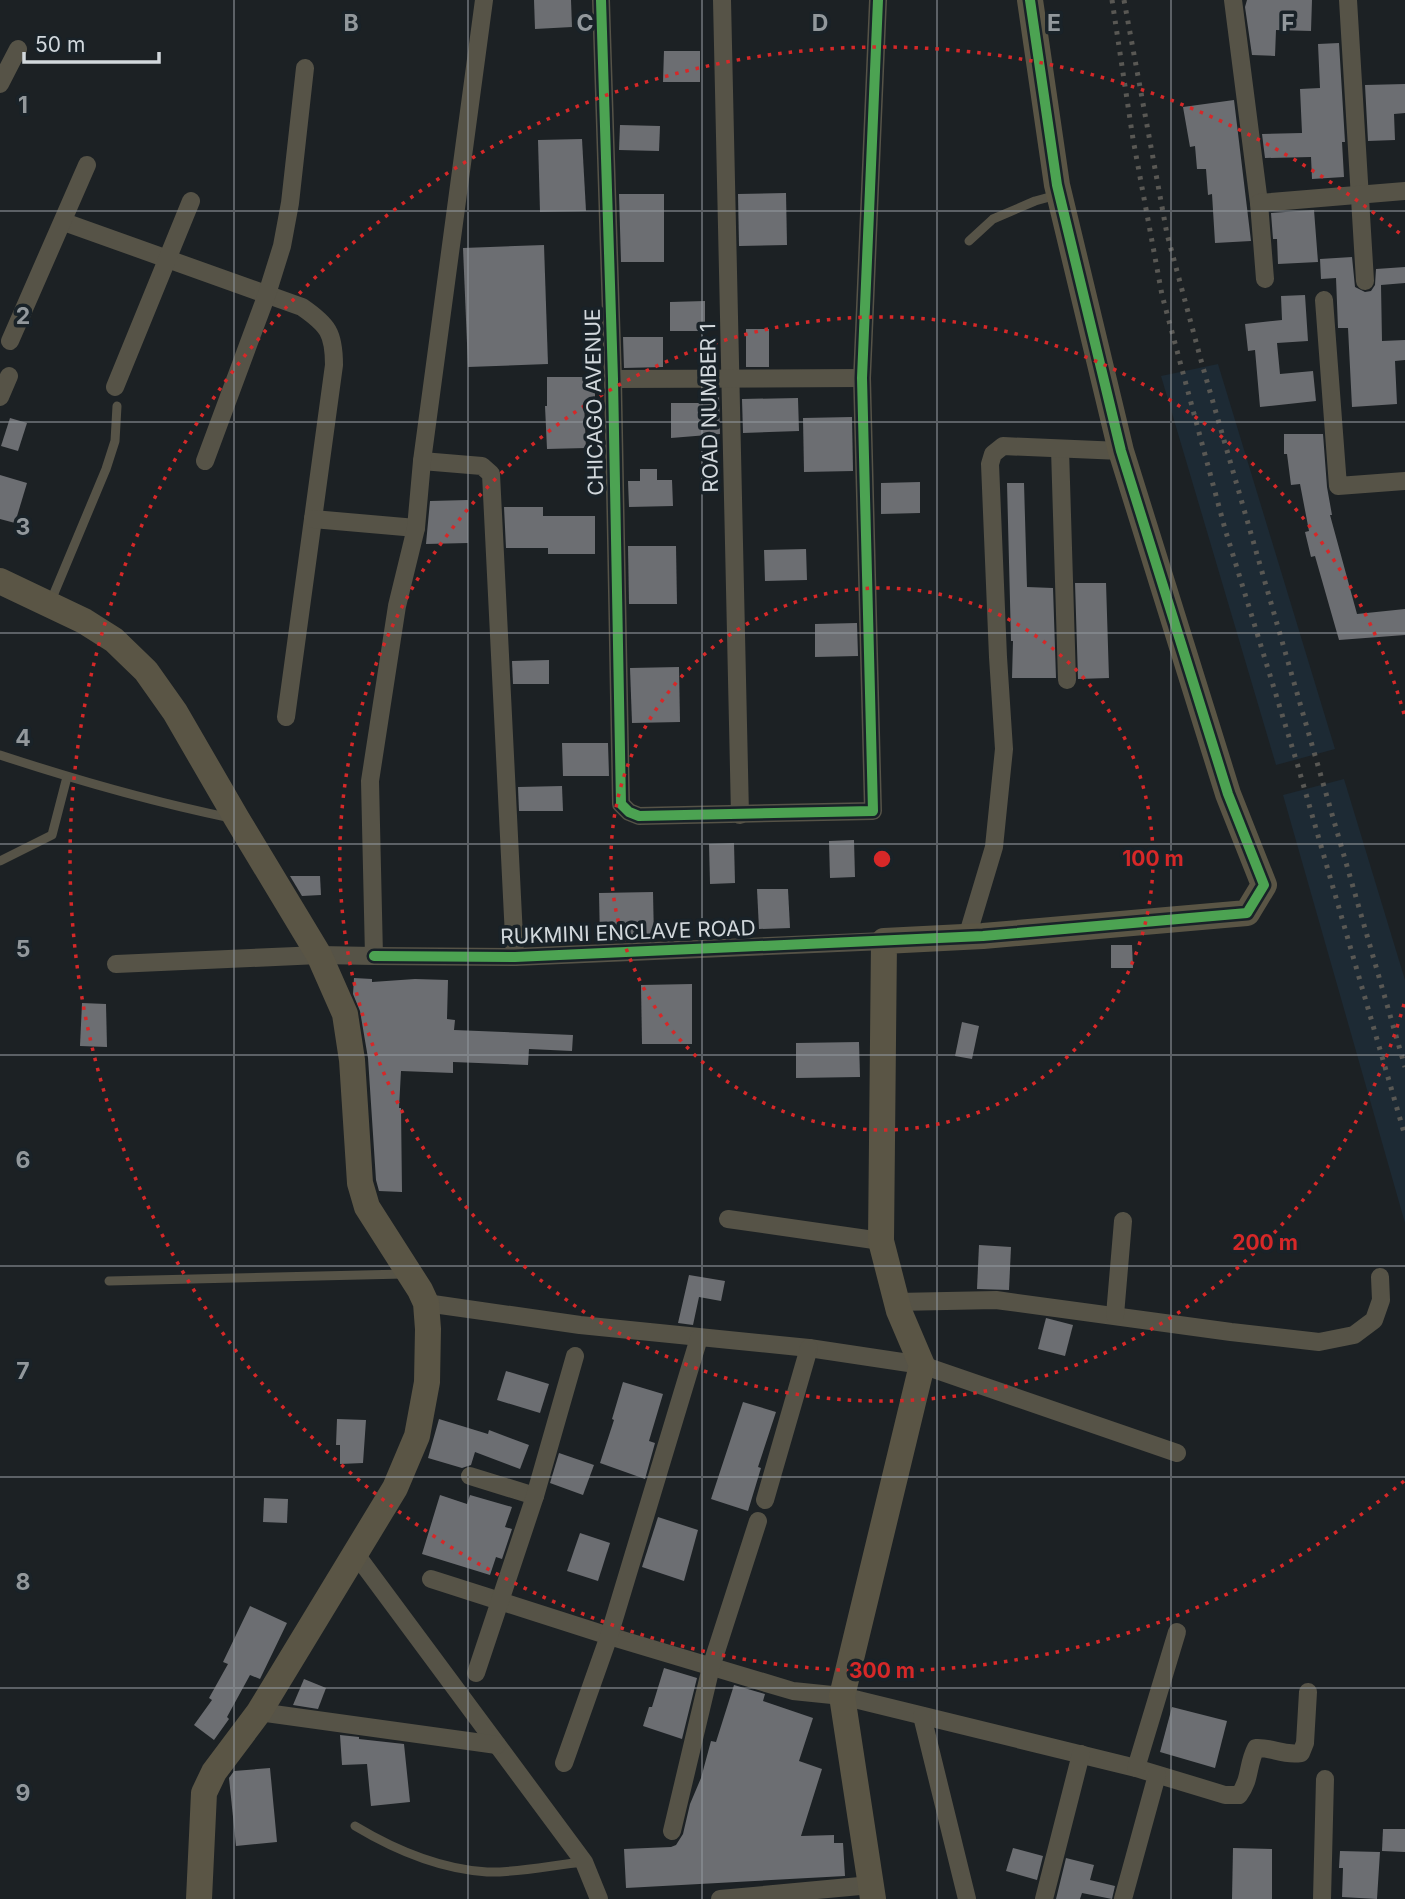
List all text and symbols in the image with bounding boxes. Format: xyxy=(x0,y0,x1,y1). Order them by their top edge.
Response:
text: B xyxy=(343,9,359,37)
text: C xyxy=(576,9,594,37)
text: D xyxy=(812,9,828,37)
text: E xyxy=(1047,9,1061,37)
text: F xyxy=(1281,9,1295,37)
scale bar xyxy=(24,21,159,65)
text: 50 m xyxy=(35,32,85,57)
text: 1 xyxy=(18,91,28,119)
text: 2 xyxy=(16,302,30,330)
street label: CHICAGO AVENUE xyxy=(580,308,608,496)
street label: ROAD NUMBER 1 xyxy=(695,323,723,493)
text: 3 xyxy=(16,513,30,541)
text: 4 xyxy=(15,724,31,752)
text: 100 m xyxy=(1122,846,1184,871)
centre of rings xyxy=(870,847,894,871)
street label: RUKMINI ENCLAVE ROAD xyxy=(500,915,756,949)
text: 5 xyxy=(16,935,30,963)
text: 6 xyxy=(16,1146,30,1174)
text: 200 m xyxy=(1232,1230,1298,1255)
text: 7 xyxy=(16,1357,30,1385)
text: 8 xyxy=(16,1568,30,1596)
text: 300 m xyxy=(849,1658,915,1683)
text: 9 xyxy=(16,1779,30,1807)

